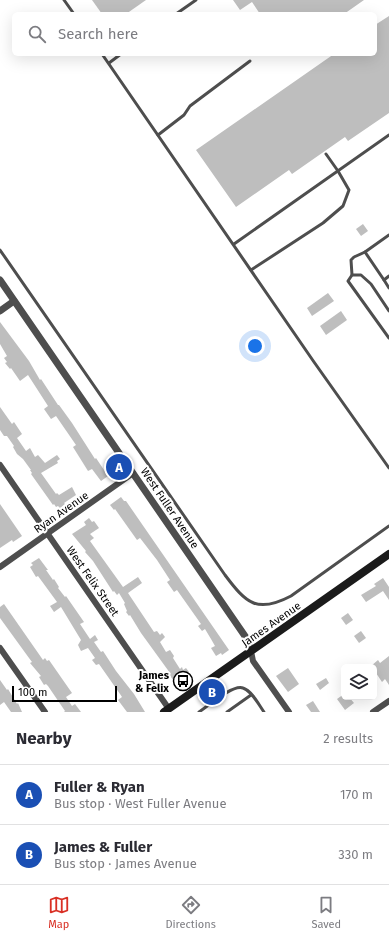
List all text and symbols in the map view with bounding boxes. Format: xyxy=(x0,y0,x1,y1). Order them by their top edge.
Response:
search box xyxy=(12,12,377,56)
icon: search xyxy=(26,23,48,45)
text: Search here xyxy=(58,25,138,43)
your location xyxy=(245,336,265,356)
pin: A xyxy=(106,452,132,482)
street label: West Fuller Avenue xyxy=(138,465,201,551)
street label: Ryan Avenue xyxy=(31,489,91,536)
street label: West Felix Street xyxy=(64,544,122,619)
street label: James Avenue xyxy=(239,599,303,650)
map controls xyxy=(341,664,377,700)
button: layers xyxy=(341,664,377,700)
place label: James & Felix xyxy=(135,669,170,695)
bus stop icon: James & Felix xyxy=(172,670,194,692)
pin: B xyxy=(199,677,225,707)
scale bar xyxy=(12,684,117,703)
text: 100 m xyxy=(18,686,47,699)
text: Nearby xyxy=(16,728,71,749)
text: 2 results xyxy=(323,731,373,746)
text: Fuller & Ryan xyxy=(54,778,145,796)
text: A xyxy=(25,787,33,802)
text: 170 m xyxy=(340,787,373,802)
text: Bus stop · West Fuller Avenue xyxy=(54,796,227,811)
text: James & Fuller xyxy=(54,838,152,856)
text: B xyxy=(25,847,33,862)
text: 330 m xyxy=(338,847,373,862)
text: Bus stop · James Avenue xyxy=(54,856,197,871)
tab: Map xyxy=(48,894,70,931)
tab: Directions xyxy=(165,894,216,931)
tab: Saved xyxy=(311,894,341,931)

